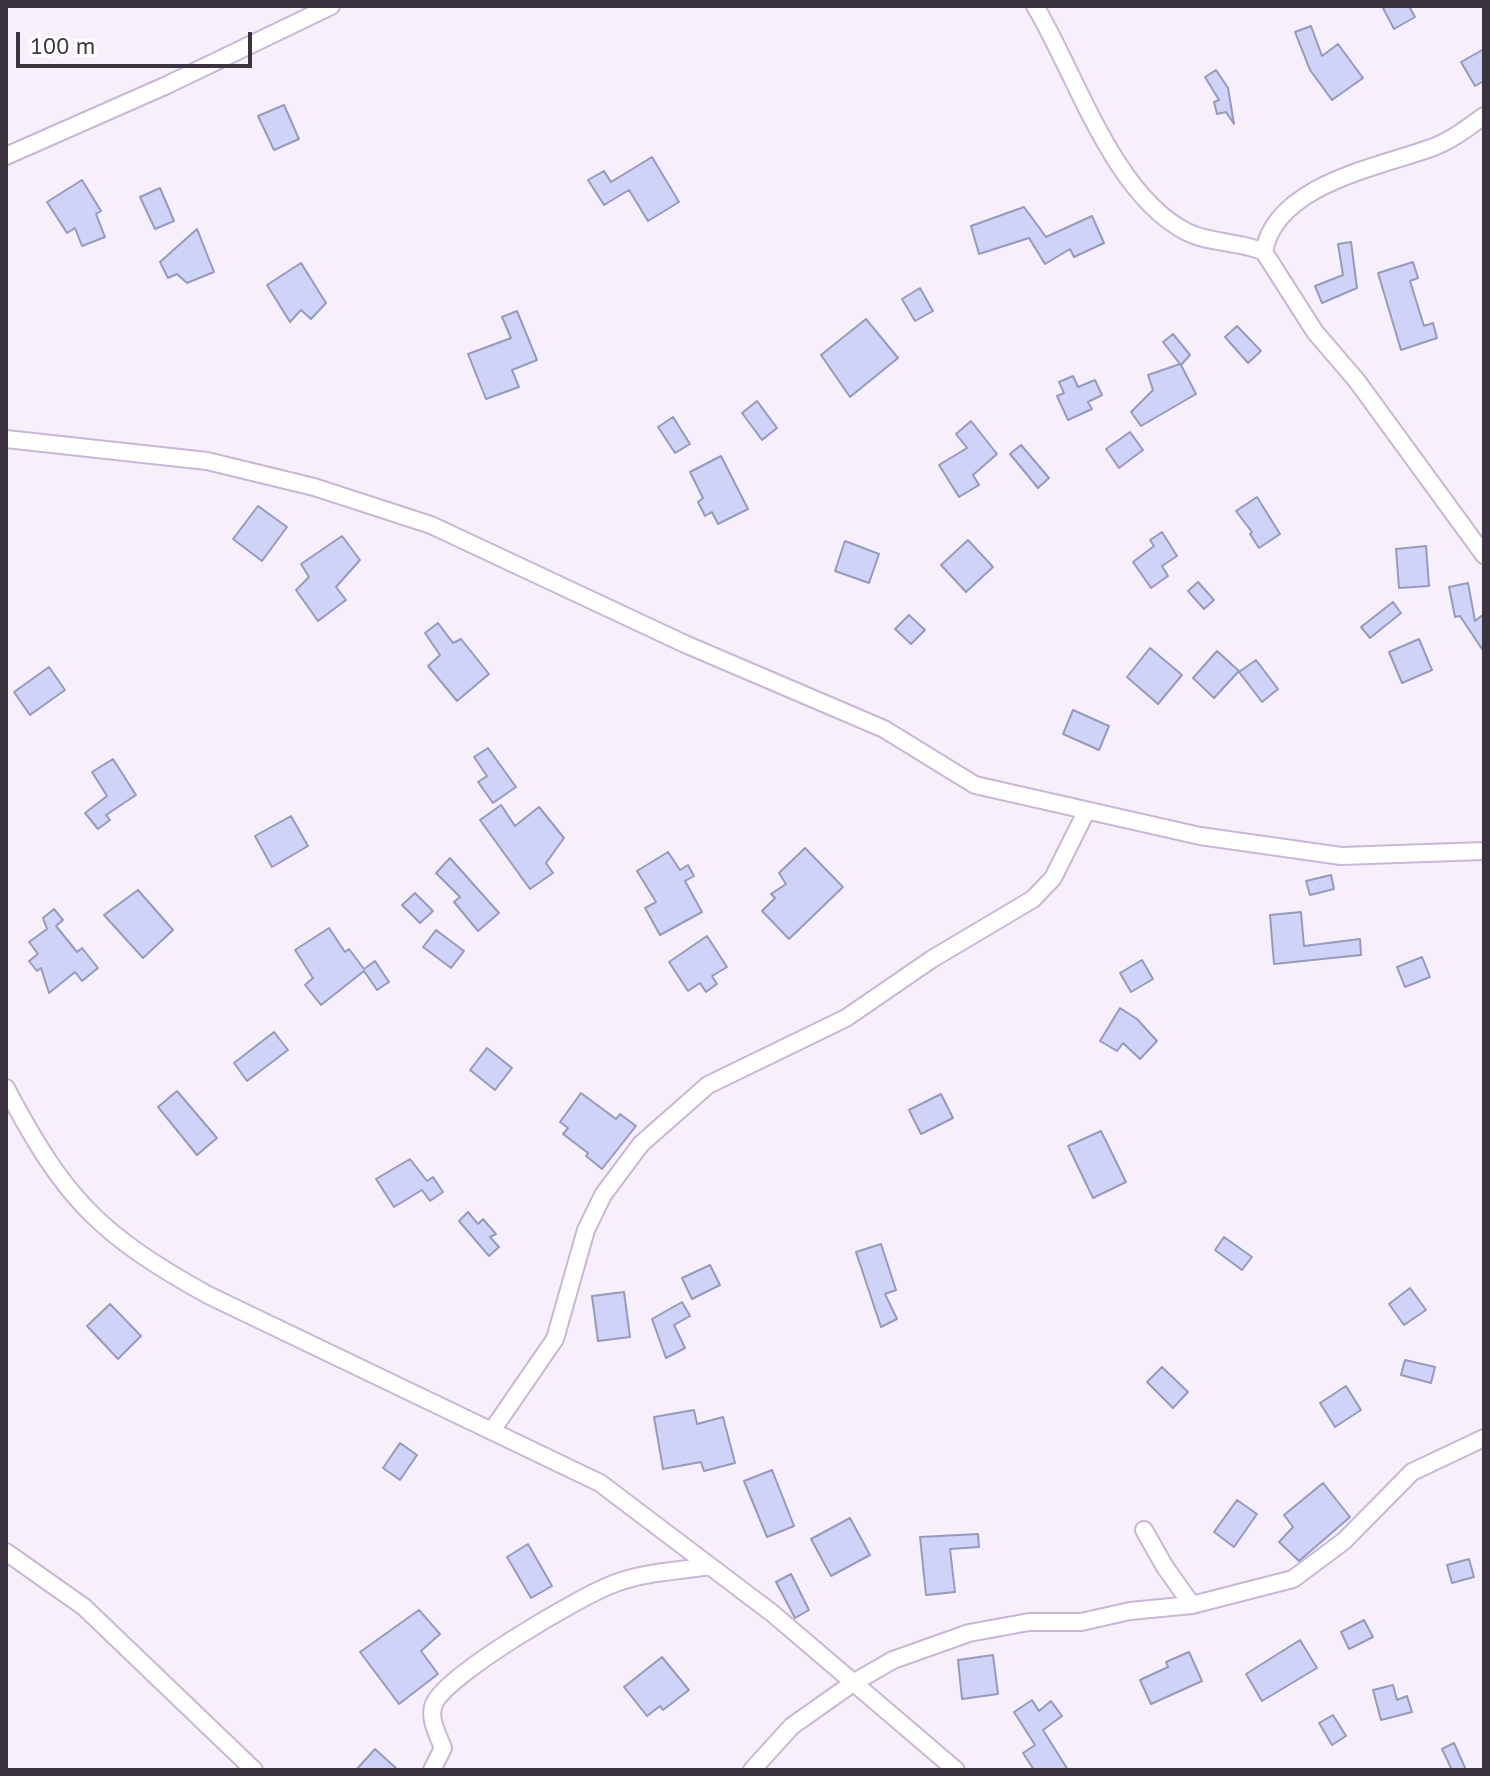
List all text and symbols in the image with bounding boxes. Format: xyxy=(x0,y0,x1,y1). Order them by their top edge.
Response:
scale bar xyxy=(20,16,256,66)
text: 100 m xyxy=(30,30,95,61)

